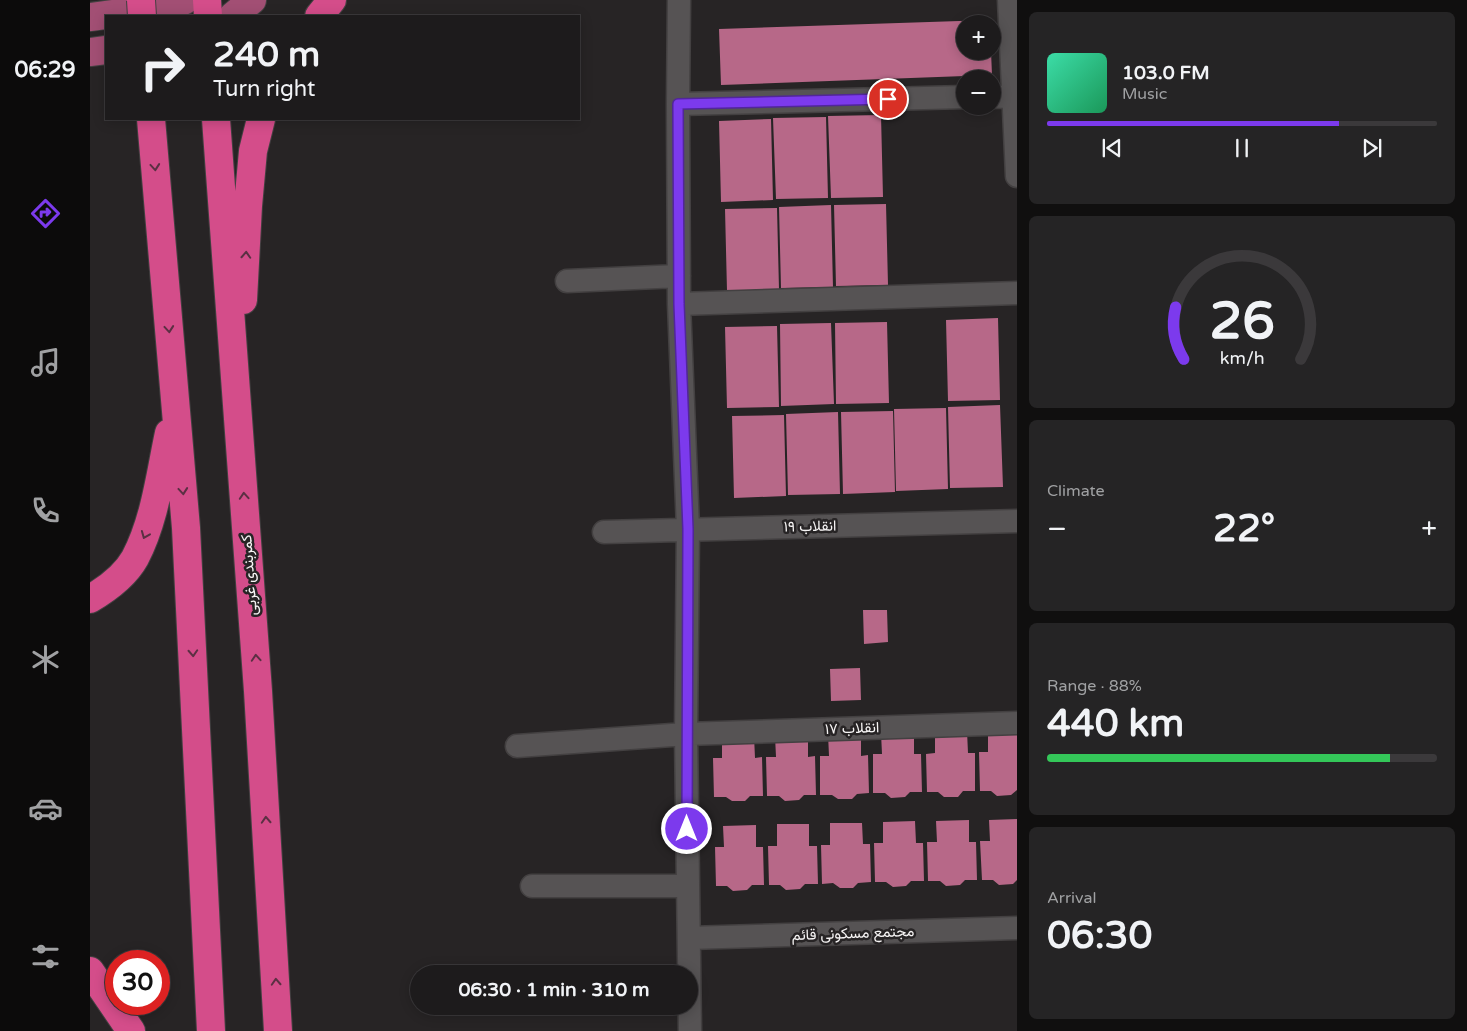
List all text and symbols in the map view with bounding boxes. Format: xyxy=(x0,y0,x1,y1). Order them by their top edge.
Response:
map controls xyxy=(956,15,1001,115)
button: + xyxy=(956,15,1001,60)
text: 240 m xyxy=(213,34,320,76)
icon: right xyxy=(130,35,195,100)
text: 06:29 xyxy=(15,57,75,83)
text: 103.0 FM xyxy=(1122,62,1210,84)
button: − xyxy=(956,70,1001,115)
text: Turn right xyxy=(213,76,315,102)
pin xyxy=(867,78,909,120)
text: Music xyxy=(1122,84,1167,104)
icon: arrive xyxy=(874,85,902,113)
icon: previous xyxy=(1098,134,1126,162)
icon: pause xyxy=(1228,134,1256,162)
icon: next xyxy=(1358,134,1386,162)
one-way arrow xyxy=(149,164,160,172)
icon: directions xyxy=(28,196,63,231)
one-way arrow xyxy=(240,251,251,259)
text: 26 xyxy=(1209,290,1275,353)
one-way arrow xyxy=(163,325,174,333)
icon: music xyxy=(28,345,63,380)
text: km/h xyxy=(1220,348,1264,369)
text: Climate xyxy=(1047,481,1105,501)
one-way arrow xyxy=(177,487,188,495)
one-way arrow xyxy=(238,492,249,500)
icon: phone xyxy=(28,493,63,528)
text: 22° xyxy=(1213,506,1275,552)
text: − xyxy=(1047,512,1067,546)
text: + xyxy=(1421,512,1437,546)
street label: انقلاب ۱۹ xyxy=(783,517,837,535)
one-way arrow xyxy=(140,530,151,539)
street label: کمربندی غربی xyxy=(237,533,262,616)
icon: climate xyxy=(28,642,63,677)
one-way arrow xyxy=(187,650,198,658)
one-way arrow xyxy=(250,654,261,662)
text: Range · 88% xyxy=(1047,676,1142,696)
text: 440 km xyxy=(1047,701,1184,747)
street label: انقلاب ۱۷ xyxy=(824,718,880,738)
icon: car xyxy=(28,791,63,826)
position arrow xyxy=(660,802,712,854)
one-way arrow xyxy=(260,816,271,824)
text: Arrival xyxy=(1047,888,1096,908)
text: 06:30 xyxy=(1047,913,1152,959)
street label: مجتمع مسکونی قائم xyxy=(791,922,915,946)
icon: filters xyxy=(28,939,63,974)
speed limit sign: 30 xyxy=(105,950,170,1015)
one-way arrow xyxy=(270,978,281,986)
text: 06:30 · 1 min · 310 m xyxy=(458,979,650,1001)

